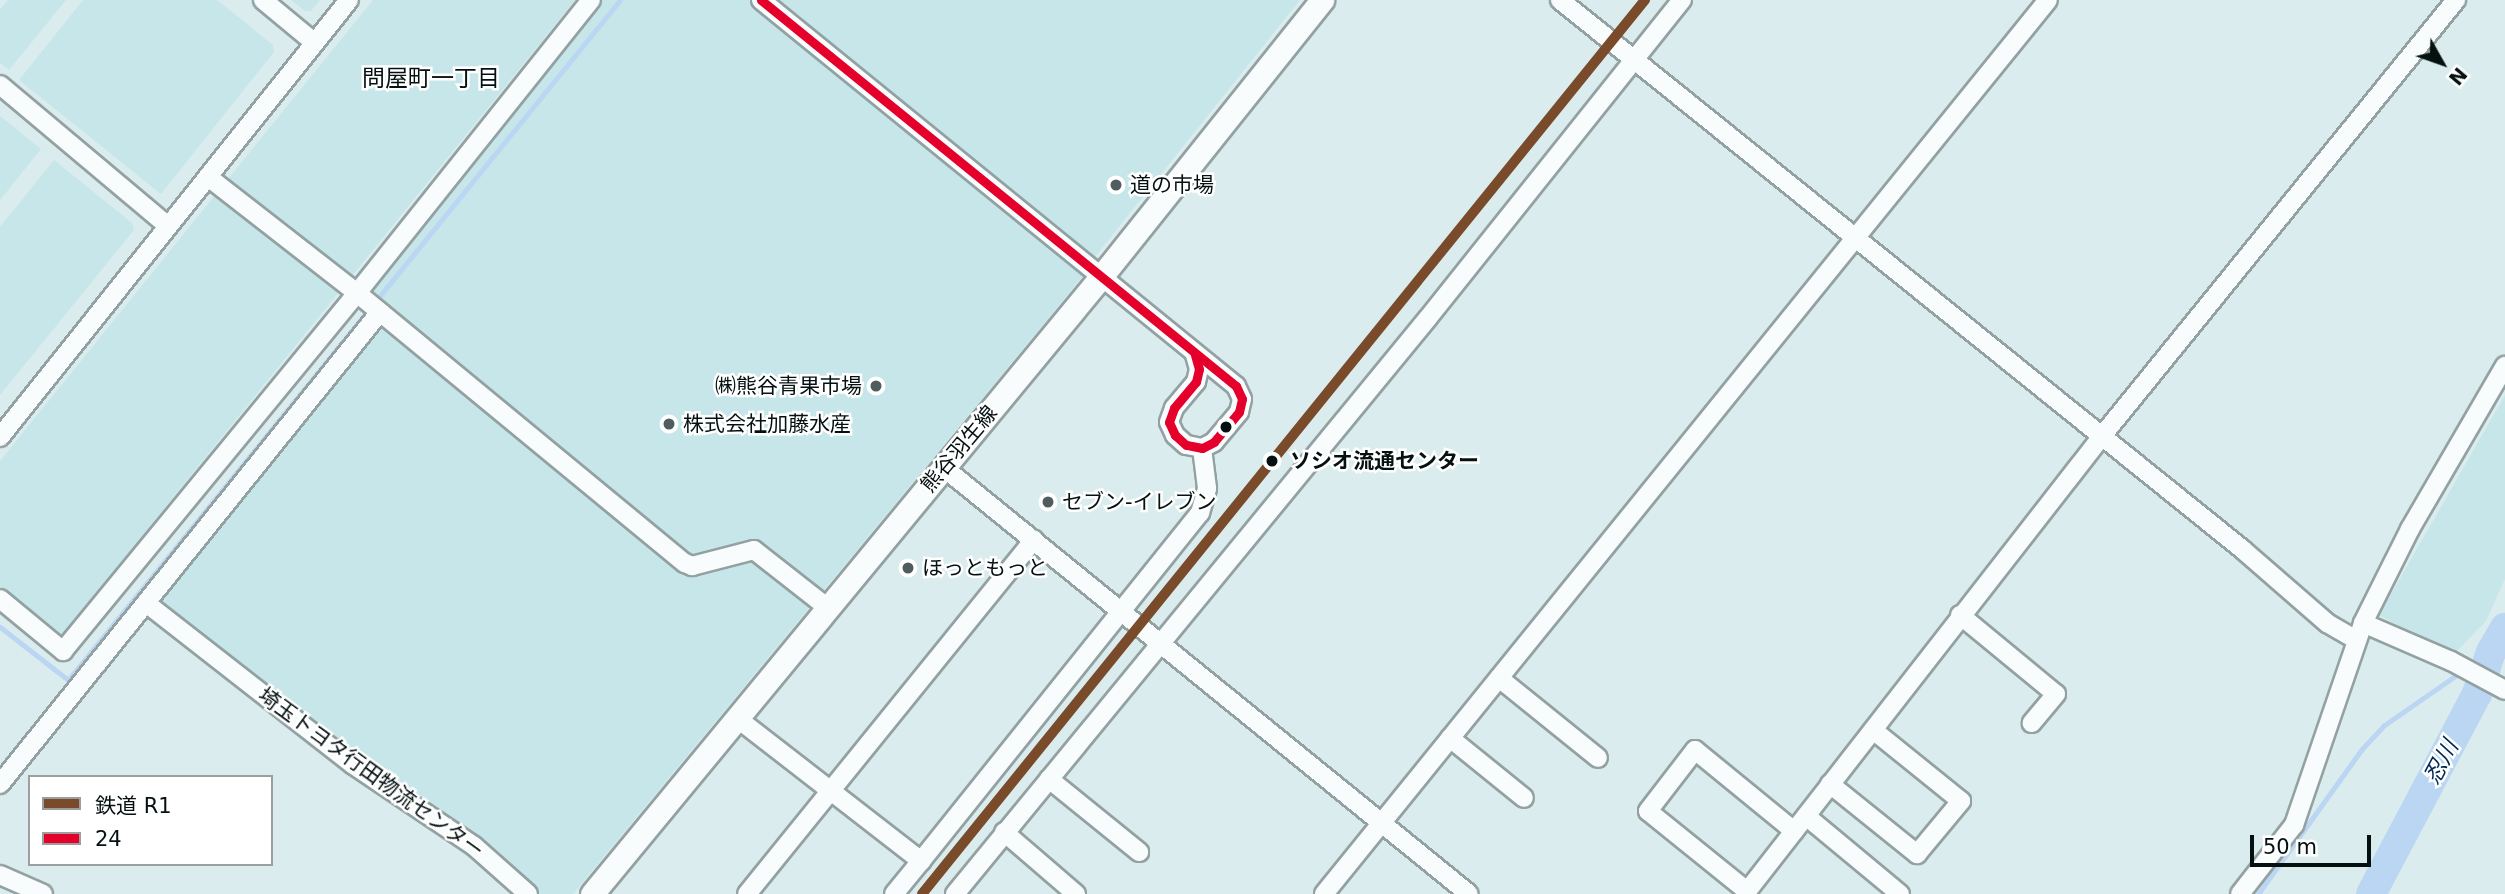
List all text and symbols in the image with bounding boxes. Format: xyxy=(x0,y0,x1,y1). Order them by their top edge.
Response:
north arrow xyxy=(2407,28,2477,98)
text: N xyxy=(2445,63,2472,90)
district label: 問屋町一丁目 xyxy=(362,64,500,92)
place label: 道の市場 xyxy=(1130,172,1214,198)
marker: 道の市場 xyxy=(1108,177,1124,193)
place label: ㈱熊谷青果市場 xyxy=(715,373,862,399)
marker: ㈱熊谷青果市場 xyxy=(868,378,884,394)
street label: 熊谷羽生線 xyxy=(916,401,1002,497)
place label: 株式会社加藤水産 xyxy=(683,411,851,437)
marker: 株式会社加藤水産 xyxy=(661,416,677,432)
unlabelled marker xyxy=(1219,420,1233,434)
place label: ソシオ流通センター xyxy=(1290,448,1479,474)
marker: ソシオ流通センター xyxy=(1261,450,1283,472)
place label: セブン-イレブン xyxy=(1062,489,1217,515)
marker: セブン-イレブン xyxy=(1040,494,1056,510)
place label: ほっともっと xyxy=(922,555,1048,581)
marker: ほっともっと xyxy=(900,560,916,576)
street label: 埼玉トヨタ行田物流センター xyxy=(253,683,489,863)
water label: 忍川 xyxy=(2418,735,2464,789)
legend xyxy=(28,775,273,866)
text: 鉄道 R1 xyxy=(95,794,172,818)
scale bar xyxy=(2253,820,2374,864)
text: 24 xyxy=(95,827,122,851)
text: 50 m xyxy=(2263,835,2317,859)

